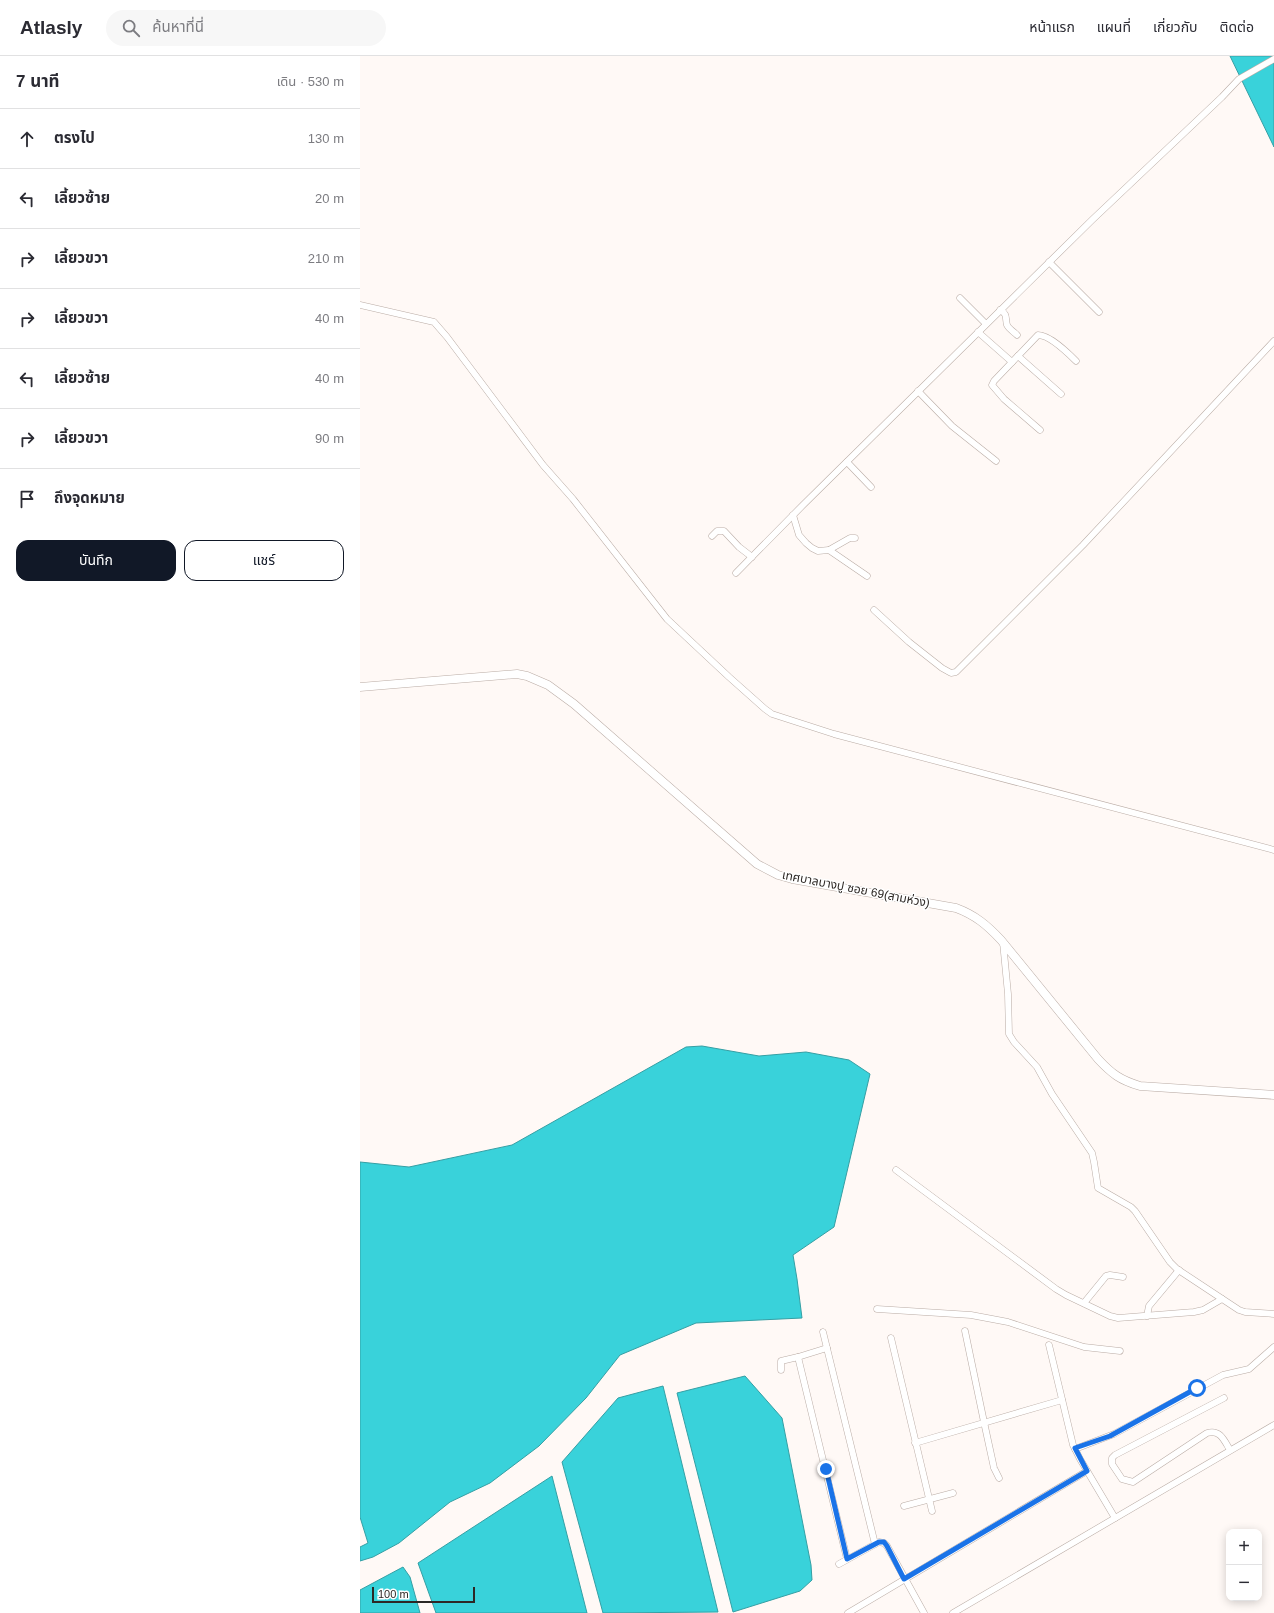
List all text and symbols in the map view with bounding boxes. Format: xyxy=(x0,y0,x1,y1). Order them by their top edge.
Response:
search box xyxy=(106,10,386,46)
text: Atlasly xyxy=(20,17,82,38)
icon: search xyxy=(120,17,142,39)
text: ค้นหาที่นี่ xyxy=(152,18,204,35)
text: หน้าแรก xyxy=(1029,19,1075,35)
text: แผนที่ xyxy=(1097,19,1131,35)
text: เกี่ยวกับ xyxy=(1153,19,1198,35)
text: ติดต่อ xyxy=(1220,19,1254,35)
text: 7 นาที xyxy=(16,72,60,91)
text: เดิน · 530 m xyxy=(277,74,344,89)
icon: ahead xyxy=(16,128,38,150)
text: ตรงไป xyxy=(54,129,95,146)
text: 130 m xyxy=(308,131,344,146)
icon: left xyxy=(16,188,38,210)
text: เลี้ยวซ้าย xyxy=(54,189,110,206)
text: 20 m xyxy=(315,191,344,206)
icon: right xyxy=(16,248,38,270)
text: เลี้ยวขวา xyxy=(54,249,108,266)
text: 210 m xyxy=(308,251,344,266)
icon: right xyxy=(16,308,38,330)
text: เลี้ยวขวา xyxy=(54,309,108,326)
text: 40 m xyxy=(315,311,344,326)
icon: left xyxy=(16,368,38,390)
text: เลี้ยวซ้าย xyxy=(54,369,110,386)
text: 40 m xyxy=(315,371,344,386)
icon: right xyxy=(16,428,38,450)
text: เลี้ยวขวา xyxy=(54,429,108,446)
text: 90 m xyxy=(315,431,344,446)
icon: arrive xyxy=(16,488,38,510)
text: ถึงจุดหมาย xyxy=(54,489,125,506)
button: บันทึก xyxy=(16,540,176,581)
button: แชร์ xyxy=(184,540,344,581)
street label: เทศบาลบางปู ซอย 69(สามห่วง) xyxy=(781,868,931,910)
route start xyxy=(1188,1379,1206,1397)
route end xyxy=(817,1460,835,1478)
map controls xyxy=(1226,1529,1262,1601)
button: + xyxy=(1226,1529,1262,1565)
button: − xyxy=(1226,1565,1262,1601)
scale bar xyxy=(372,1585,475,1604)
text: 100 m xyxy=(378,1588,409,1600)

